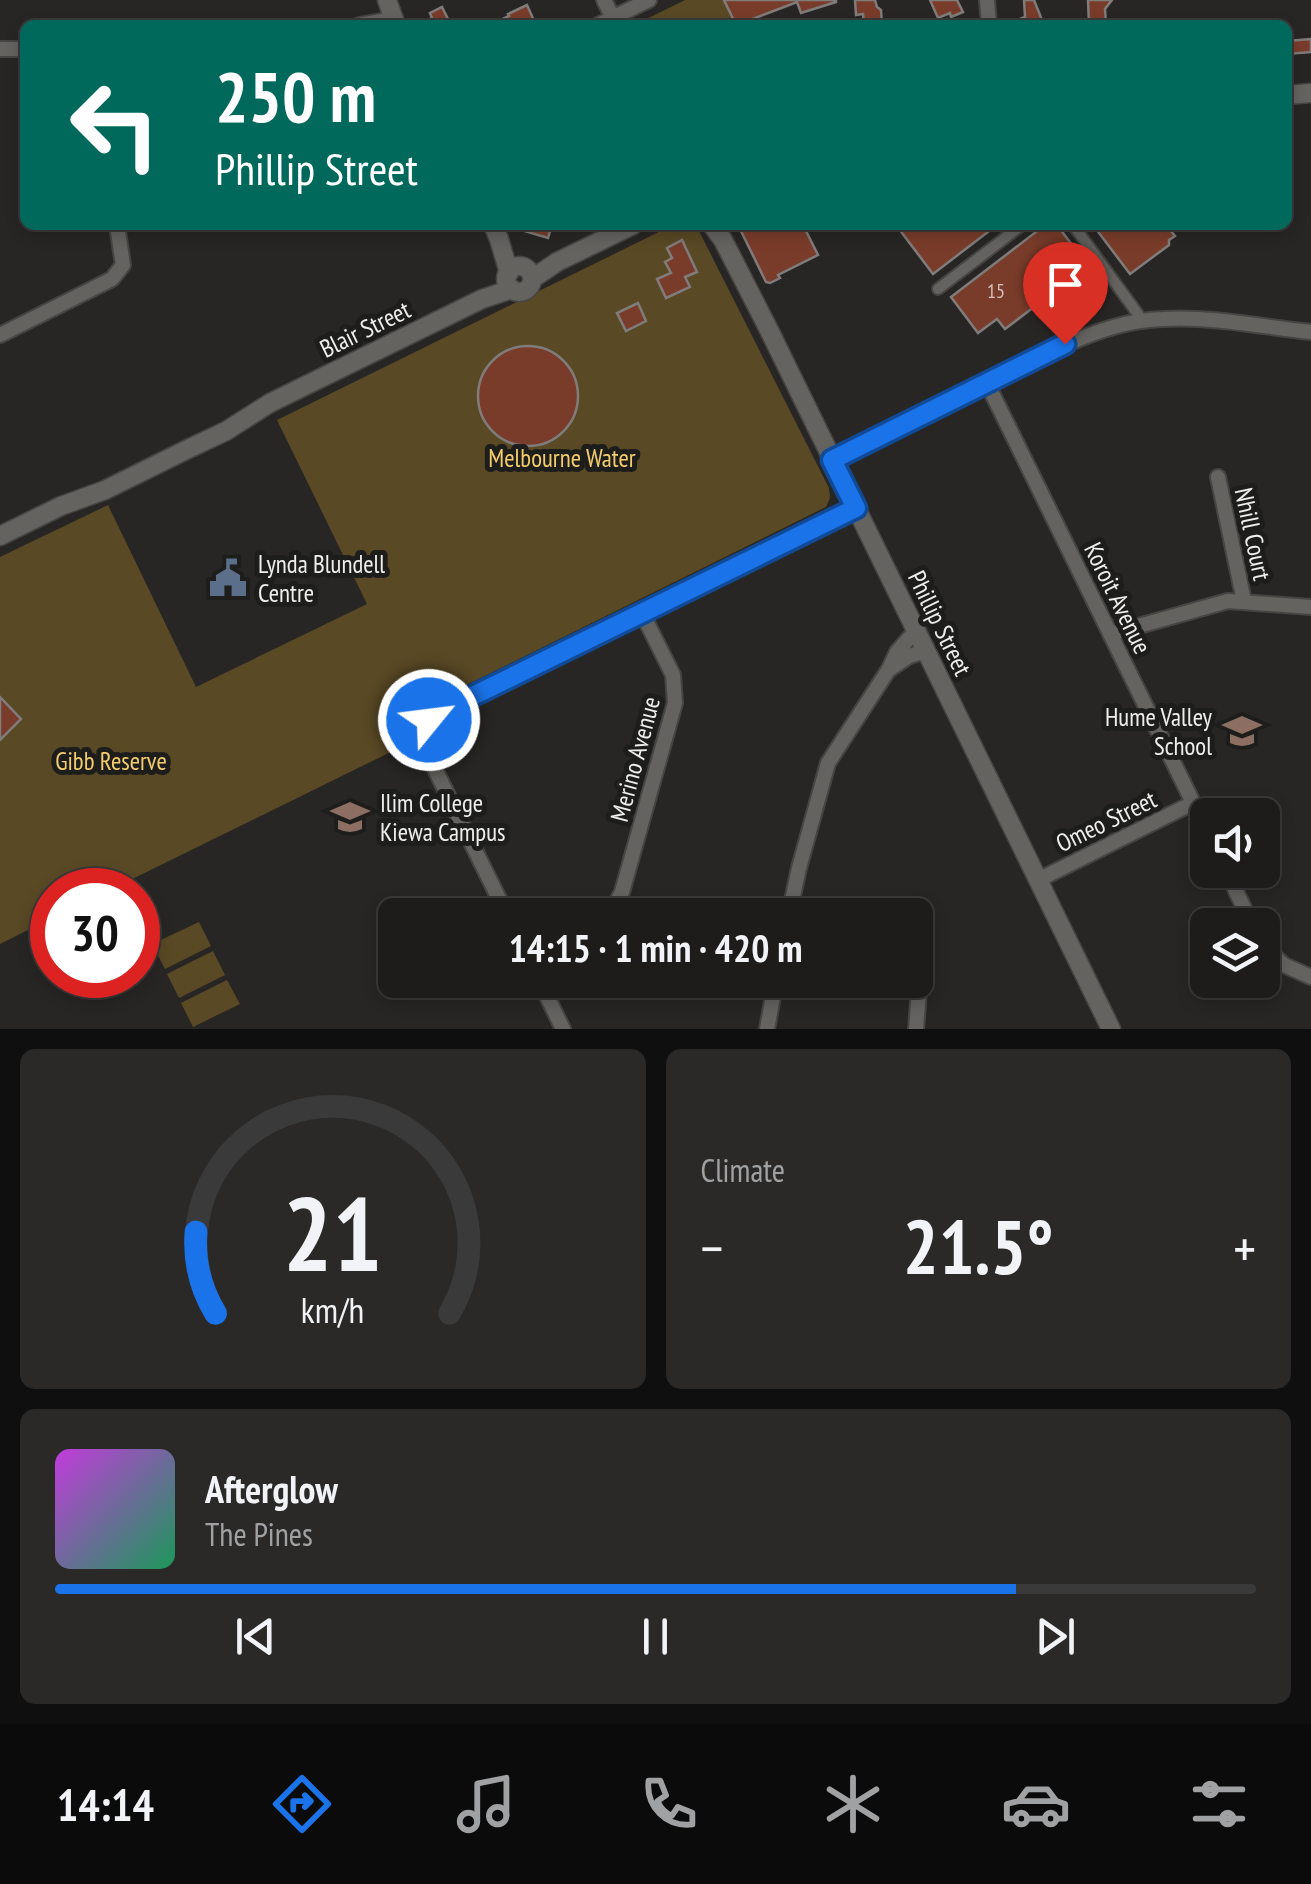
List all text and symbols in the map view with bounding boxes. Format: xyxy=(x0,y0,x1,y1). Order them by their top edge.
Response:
text: 250 m xyxy=(215,51,376,141)
icon: left xyxy=(50,60,180,190)
text: Phillip Street xyxy=(215,139,418,197)
pin xyxy=(1023,242,1108,345)
icon: arrive xyxy=(1038,257,1093,312)
house number: 15 xyxy=(987,278,1005,304)
street label: Blair Street xyxy=(314,293,416,365)
park label: Melbourne Water xyxy=(488,442,636,474)
street label: Nhill Court xyxy=(1228,485,1278,583)
street label: Koroit Avenue xyxy=(1077,537,1159,659)
place label: Lynda Blundell Centre xyxy=(258,548,385,609)
public building icon: Lynda Blundell Centre xyxy=(207,557,249,599)
street label: Phillip Street xyxy=(901,565,979,681)
position arrow xyxy=(377,668,481,772)
street label: Merino Avenue xyxy=(603,693,667,825)
place label: Hume Valley School xyxy=(1105,701,1213,762)
school or university icon: Hume Valley School xyxy=(1221,710,1263,752)
park label: Gibb Reserve xyxy=(55,745,167,777)
street label: Omeo Street xyxy=(1050,783,1162,859)
place label: Ilim College Kiewa Campus xyxy=(380,787,506,848)
school or university icon: Ilim College Kiewa Campus xyxy=(329,796,371,838)
map controls xyxy=(1190,798,1280,998)
button: sound xyxy=(1190,798,1280,888)
speed limit sign: 30 xyxy=(30,868,160,998)
button: layers xyxy=(1190,908,1280,998)
text: 14:15 · 1 min · 420 m xyxy=(509,923,802,972)
text: Climate xyxy=(701,1149,785,1191)
text: 21 xyxy=(283,1165,382,1300)
text: 21.5° xyxy=(903,1198,1054,1295)
text: − xyxy=(701,1212,723,1283)
text: + xyxy=(1233,1212,1256,1283)
text: km/h xyxy=(301,1287,364,1333)
text: Afterglow xyxy=(205,1464,338,1513)
text: The Pines xyxy=(205,1513,313,1555)
icon: previous xyxy=(228,1609,283,1664)
icon: pause xyxy=(628,1609,683,1664)
icon: next xyxy=(1028,1609,1083,1664)
icon: directions xyxy=(267,1769,337,1839)
icon: music xyxy=(451,1769,521,1839)
icon: phone xyxy=(634,1769,704,1839)
icon: climate xyxy=(818,1769,888,1839)
icon: car xyxy=(1001,1769,1071,1839)
icon: filters xyxy=(1184,1769,1254,1839)
text: 14:14 xyxy=(57,1775,154,1833)

